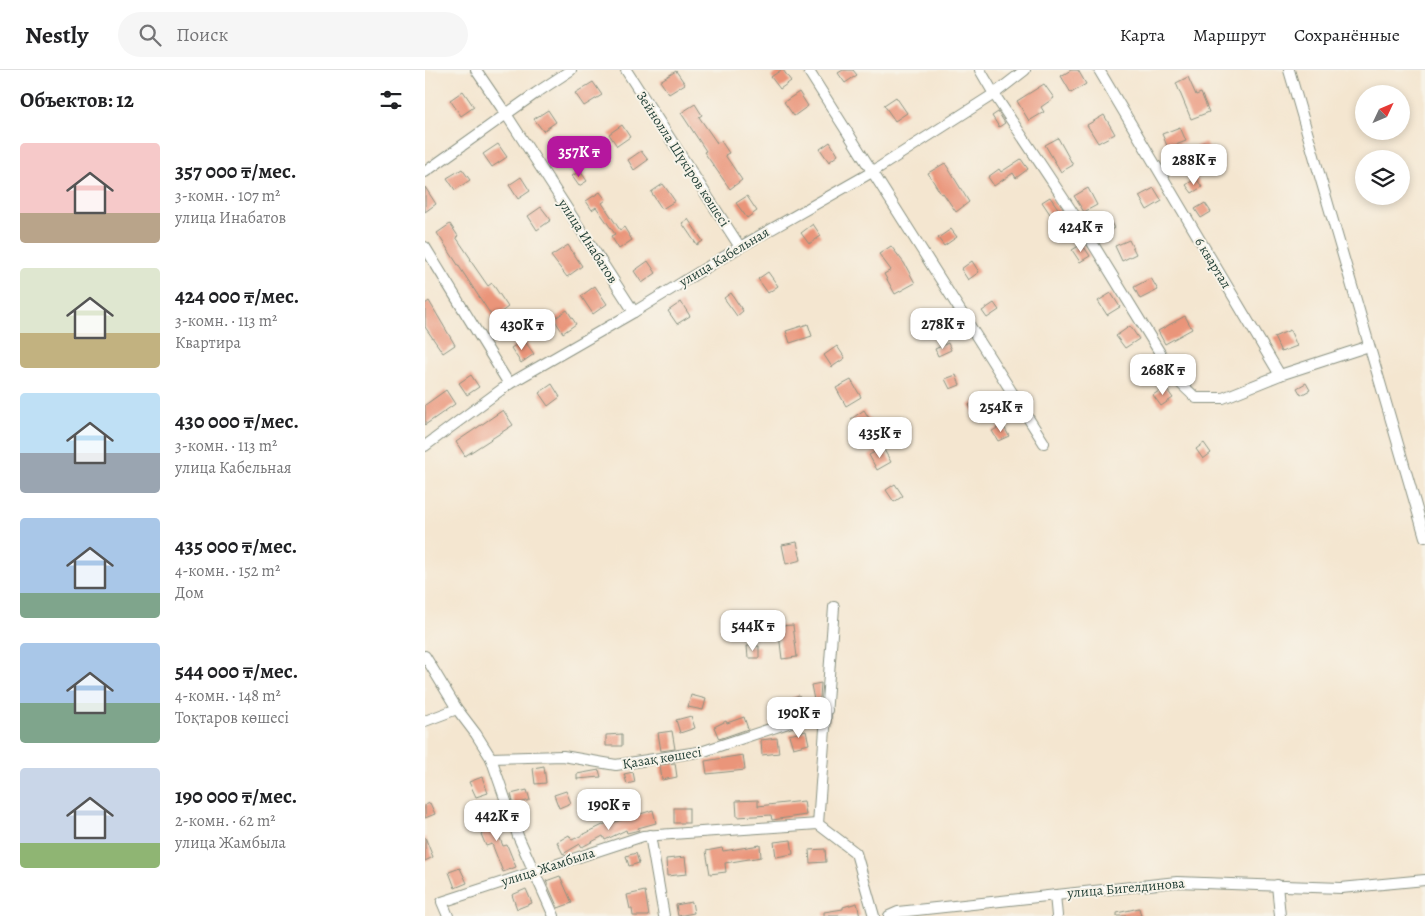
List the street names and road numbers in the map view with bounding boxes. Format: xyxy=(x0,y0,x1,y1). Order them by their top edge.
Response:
street label: Зейнолла Шүкіров көшесі xyxy=(632,88,734,231)
street label: улица Инабатов xyxy=(553,194,623,287)
street label: улица Кабельная xyxy=(675,222,773,292)
street label: 6 квартал xyxy=(1190,234,1236,292)
street label: Қазақ көшесі xyxy=(621,742,703,774)
street label: улица Жамбыла xyxy=(498,843,598,891)
street label: улица Бигелдинова xyxy=(1066,873,1186,903)

